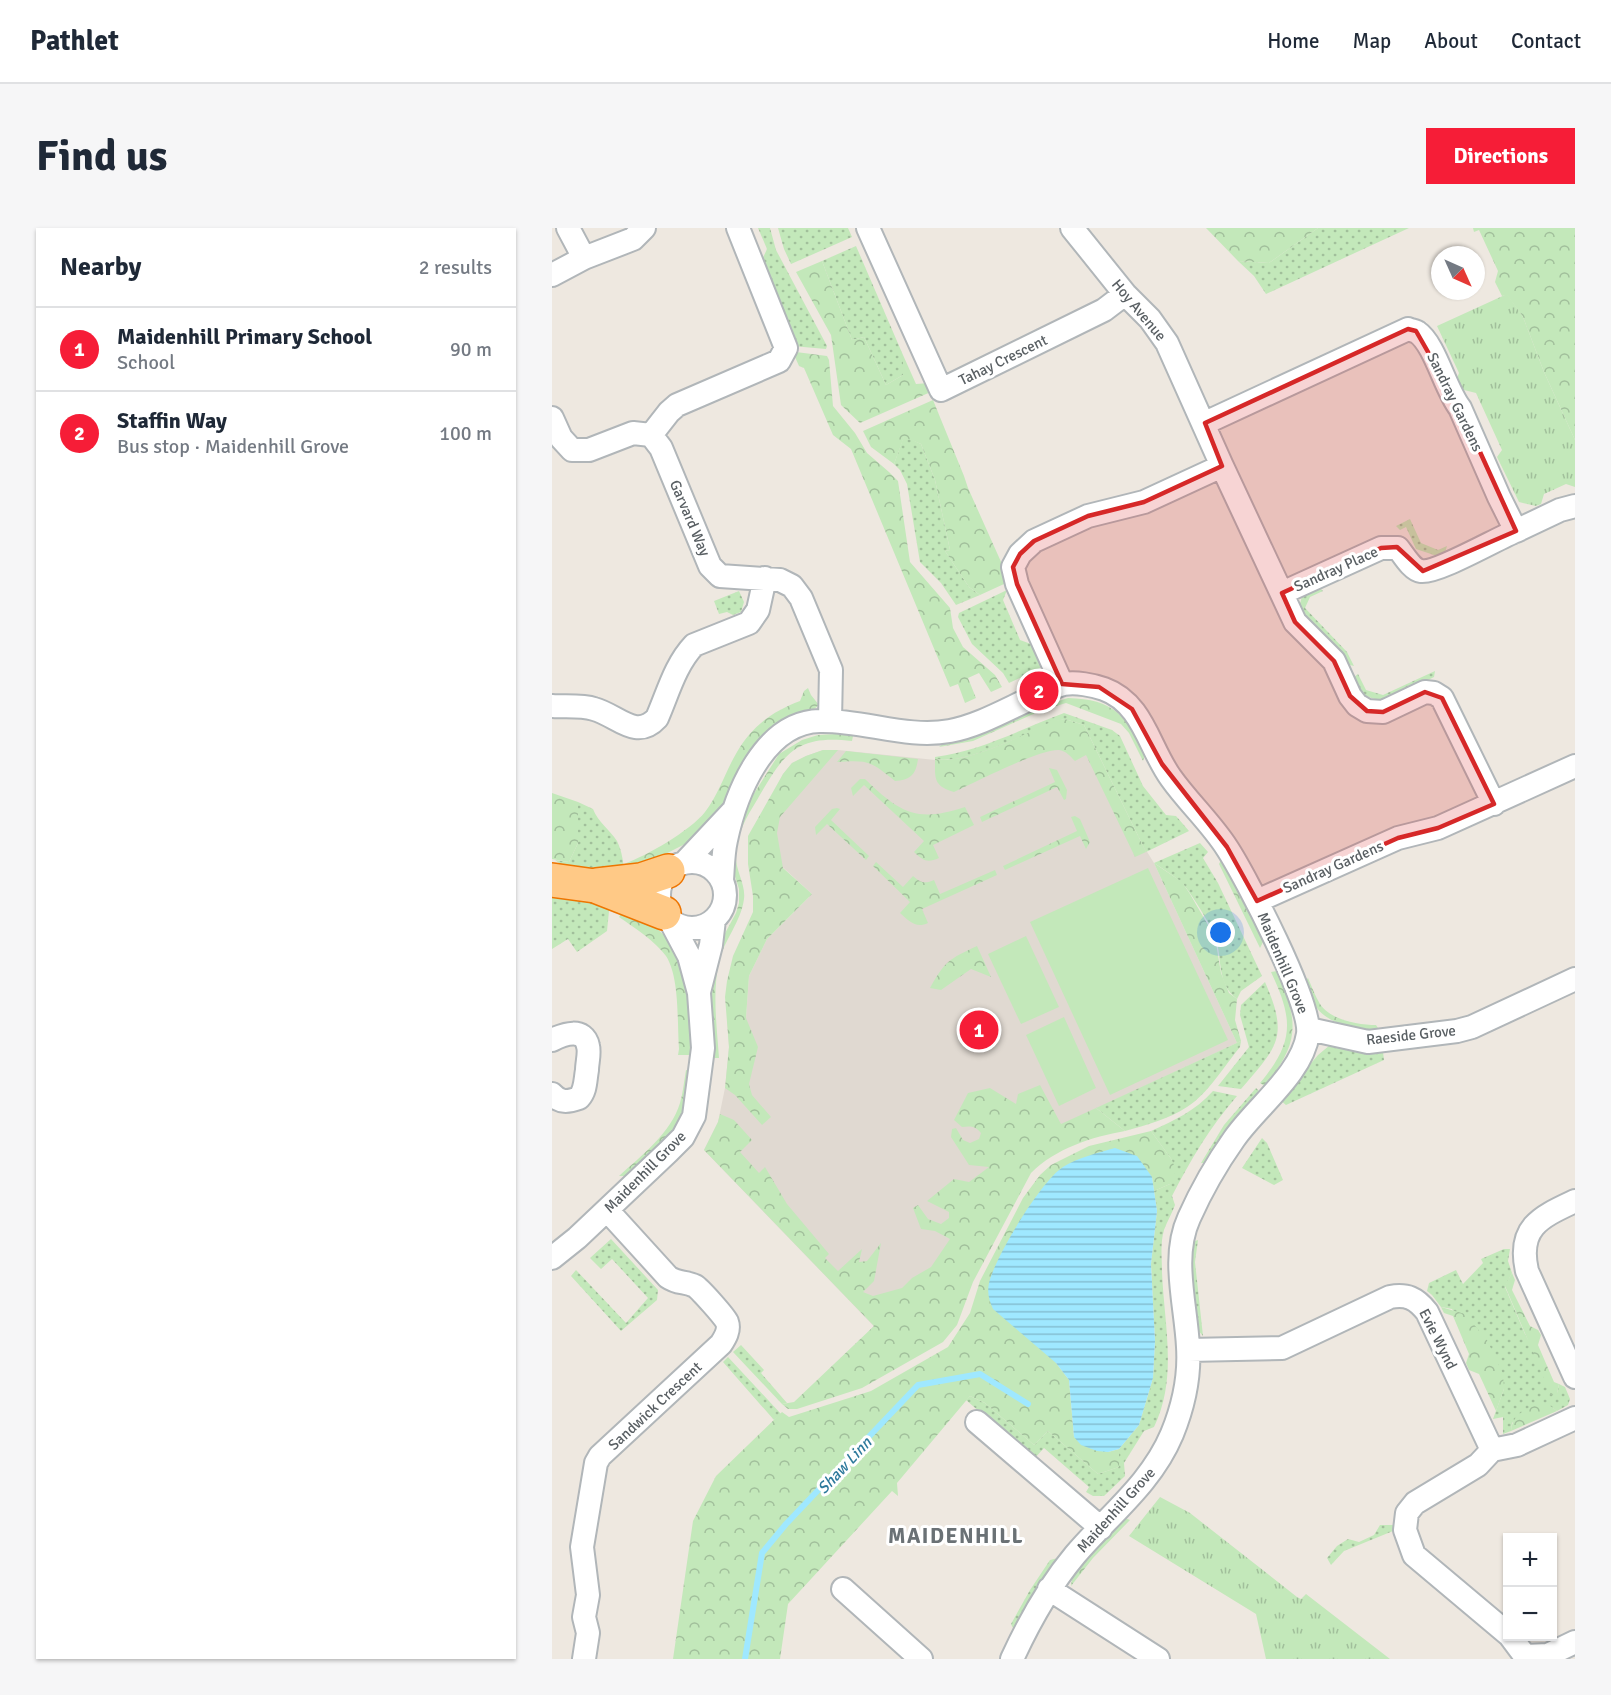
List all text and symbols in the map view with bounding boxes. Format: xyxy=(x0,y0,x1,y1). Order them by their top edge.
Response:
text: Pathlet xyxy=(30,24,119,58)
text: Home xyxy=(1267,28,1320,54)
text: Map xyxy=(1353,28,1391,54)
text: About xyxy=(1424,28,1478,54)
text: Contact xyxy=(1511,28,1581,54)
button: Directions xyxy=(1426,128,1575,184)
text: Find us xyxy=(36,131,167,182)
north arrow xyxy=(1431,246,1485,300)
text: Nearby xyxy=(60,251,141,283)
text: 2 results xyxy=(419,255,492,280)
street label: Hoy Avenue xyxy=(1108,276,1170,344)
text: Maidenhill Primary School xyxy=(117,323,372,350)
street label: Tahay Crescent xyxy=(956,331,1050,389)
text: 1 xyxy=(74,337,85,362)
text: 90 m xyxy=(450,337,492,362)
street label: Sandray Gardens xyxy=(1423,349,1487,455)
text: School xyxy=(117,350,175,375)
text: Staffin Way xyxy=(117,407,227,434)
text: 2 xyxy=(74,421,85,446)
text: 100 m xyxy=(439,421,492,446)
text: Bus stop · Maidenhill Grove xyxy=(117,434,349,459)
street label: Garvard Way xyxy=(666,477,714,559)
street label: Sandray Place xyxy=(1291,542,1381,596)
pin: 2 xyxy=(1020,668,1058,714)
street label: Sandray Gardens xyxy=(1280,837,1386,897)
street label: Maidenhill Grove xyxy=(1254,910,1312,1016)
your location xyxy=(1206,918,1235,947)
pin: 1 xyxy=(960,1008,998,1052)
street label: Raeside Grove xyxy=(1365,1021,1457,1049)
street label: Maidenhill Grove xyxy=(600,1127,690,1217)
street label: Evie Wynd xyxy=(1415,1306,1461,1372)
street label: Sandwick Crescent xyxy=(604,1358,706,1454)
water label: Shaw Linn xyxy=(813,1432,877,1498)
street label: Maidenhill Grove xyxy=(1073,1464,1159,1556)
district label: MAIDENHILL xyxy=(888,1523,1024,1549)
map controls xyxy=(1503,1533,1557,1641)
button: + xyxy=(1503,1533,1557,1587)
button: − xyxy=(1503,1587,1557,1641)

